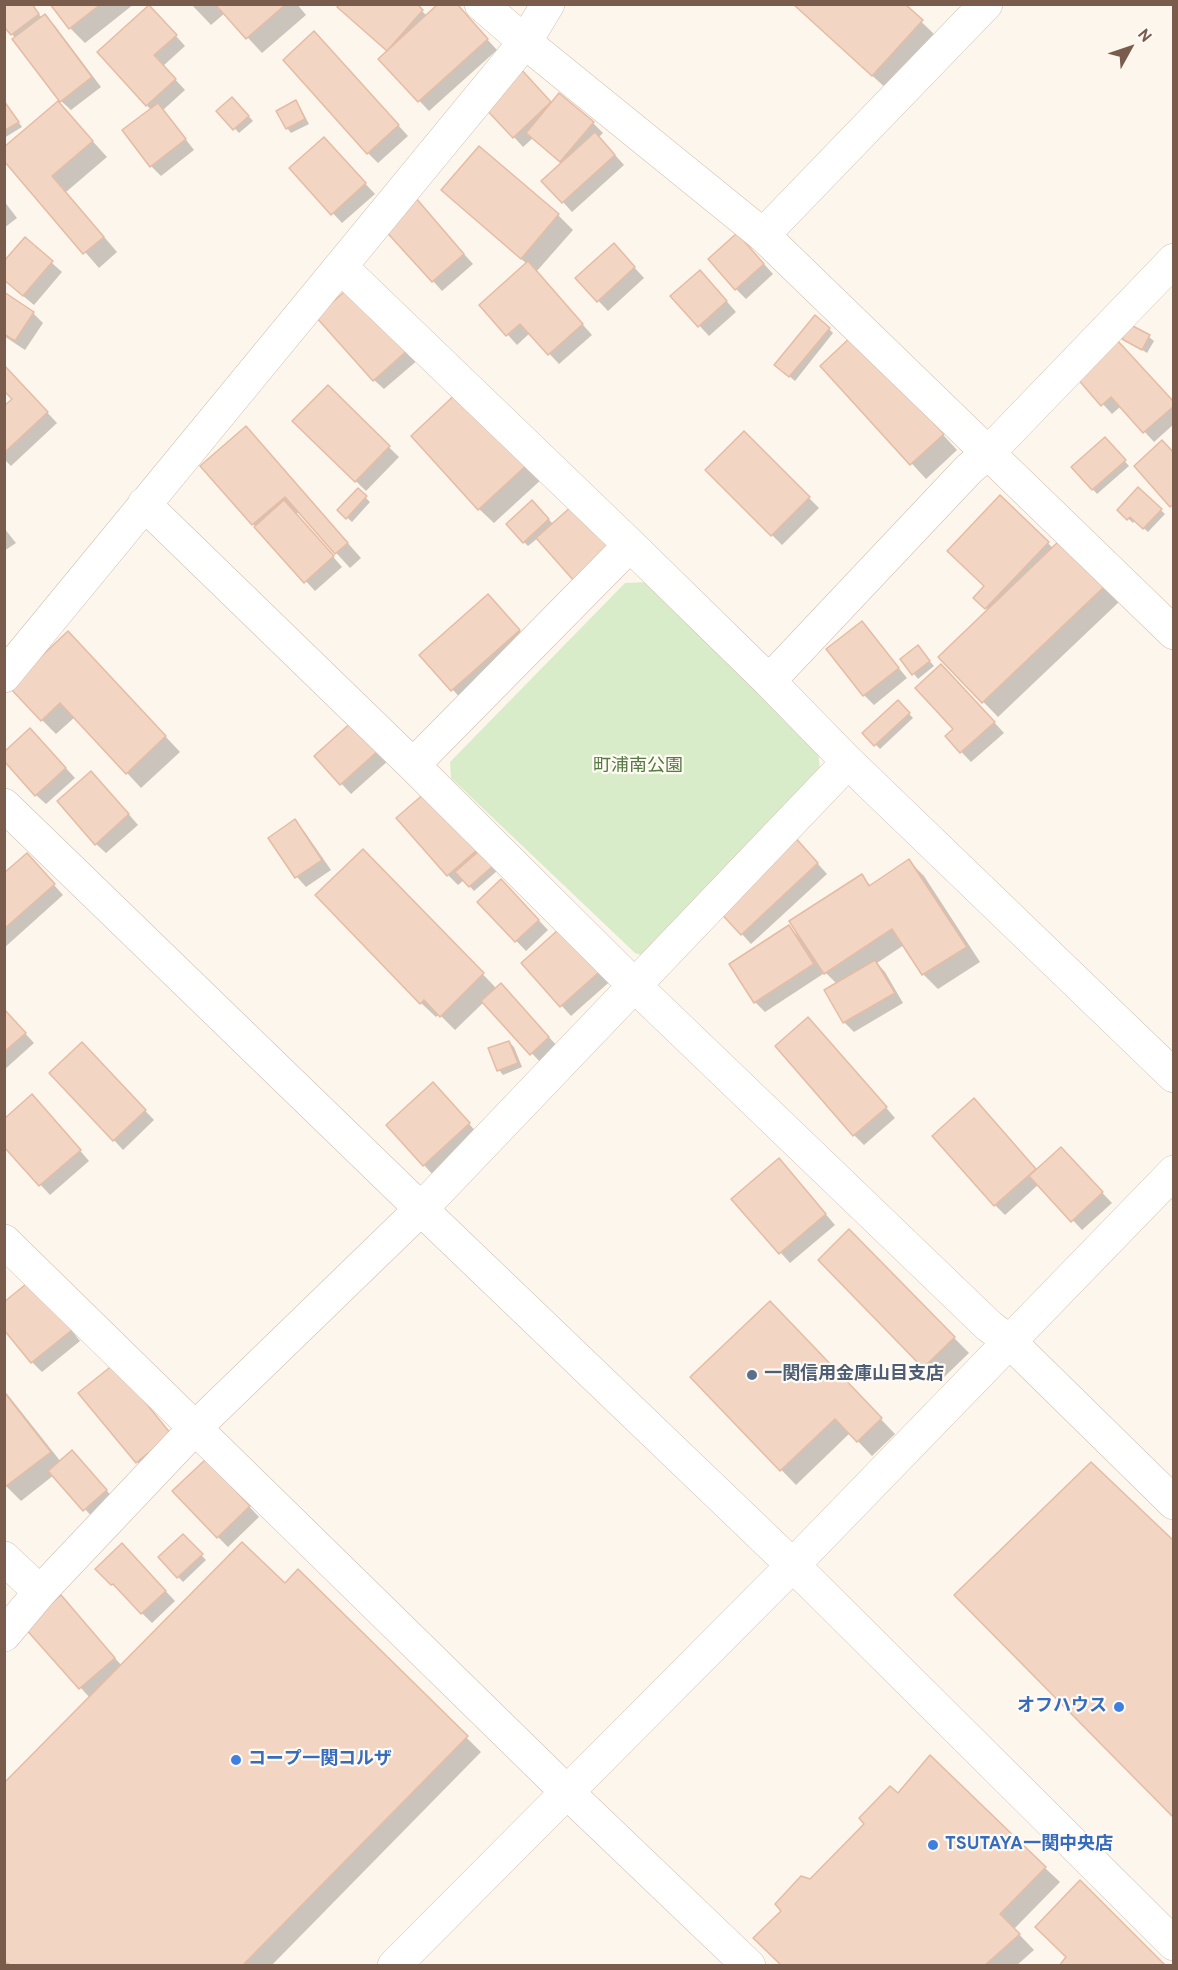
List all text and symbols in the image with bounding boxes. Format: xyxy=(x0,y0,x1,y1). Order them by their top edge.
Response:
north arrow xyxy=(1100,18,1160,78)
text: N xyxy=(1132,26,1155,47)
park label: 町浦南公園 xyxy=(593,756,683,778)
place label: 一関信用金庫山目支店 xyxy=(764,1364,944,1386)
marker: 一関信用金庫山目支店 xyxy=(745,1368,759,1382)
place label: オフハウス xyxy=(1017,1696,1107,1718)
marker: オフハウス xyxy=(1112,1700,1126,1714)
place label: コープ一関コルザ xyxy=(248,1749,392,1771)
marker: コープ一関コルザ xyxy=(229,1753,243,1767)
place label: TSUTAYA一関中央店 xyxy=(945,1834,1113,1856)
marker: TSUTAYA一関中央店 xyxy=(926,1838,940,1852)

